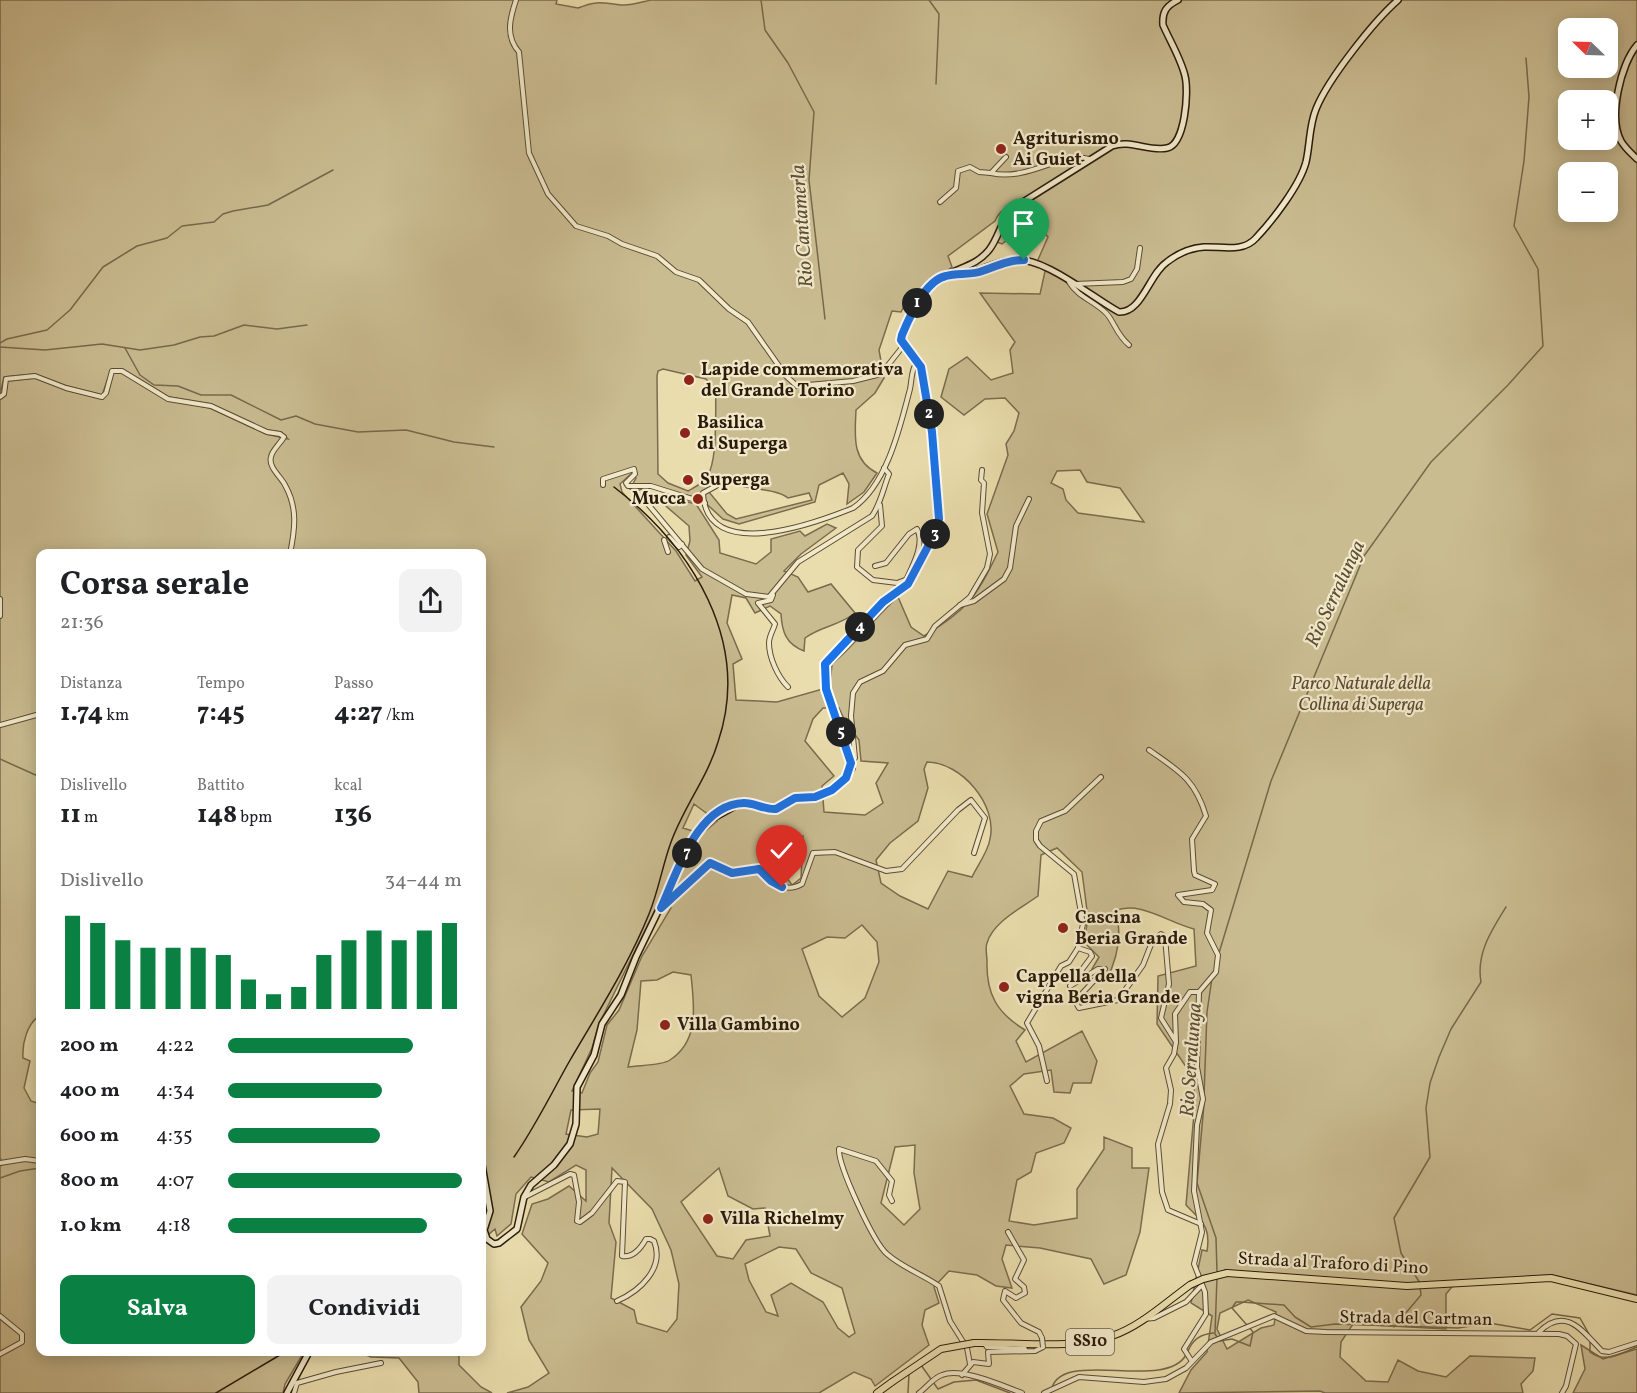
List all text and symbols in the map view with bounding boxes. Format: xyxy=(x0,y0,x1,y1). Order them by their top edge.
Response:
north arrow xyxy=(1558,18,1618,78)
map controls xyxy=(1558,18,1618,222)
button: + xyxy=(1558,90,1618,150)
place label: Agriturismo Ai Guiet xyxy=(1013,127,1119,173)
marker: Agriturismo Ai Guiet xyxy=(994,142,1008,156)
button: − xyxy=(1558,162,1618,222)
water label: Rio Cantamerla xyxy=(785,164,821,288)
pin xyxy=(998,198,1049,260)
icon: arrive xyxy=(1007,207,1040,240)
pin: 1 xyxy=(902,288,932,318)
text: 1 xyxy=(914,292,920,314)
place label: Lapide commemorativa del Grande Torino xyxy=(701,358,904,404)
marker: Lapide commemorativa del Grande Torino xyxy=(682,373,696,387)
pin: 2 xyxy=(914,399,944,429)
text: 2 xyxy=(925,403,933,425)
place label: Basilica di Superga xyxy=(697,411,788,457)
marker: Basilica di Superga xyxy=(678,426,692,440)
place label: Superga xyxy=(700,468,770,493)
marker: Superga xyxy=(681,473,695,487)
place label: Mucca xyxy=(631,487,686,512)
marker: Mucca xyxy=(691,492,705,506)
pin: 3 xyxy=(920,519,950,549)
text: 3 xyxy=(931,523,939,545)
water label: Rio Serralunga xyxy=(1299,536,1373,652)
text: Corsa serale xyxy=(60,563,249,609)
button: share xyxy=(399,569,462,632)
text: 21:36 xyxy=(60,609,104,637)
pin: 4 xyxy=(845,612,875,642)
text: 4 xyxy=(855,616,865,638)
park label: Parco Naturale della Collina di Superga xyxy=(1291,672,1431,718)
text: Distanza xyxy=(60,673,122,695)
text: Tempo xyxy=(197,673,245,695)
text: Passo xyxy=(334,673,373,695)
text: 1.74 xyxy=(60,695,103,731)
text: 7:45 xyxy=(197,695,245,731)
text: 4:27 xyxy=(334,695,383,731)
text: km xyxy=(103,705,129,727)
text: /km xyxy=(383,705,415,727)
pin: 5 xyxy=(826,717,856,747)
text: 5 xyxy=(837,721,845,743)
text: Dislivello xyxy=(60,775,127,797)
text: Battito xyxy=(197,775,245,797)
text: kcal xyxy=(334,775,362,797)
text: 11 xyxy=(60,797,81,833)
text: 148 xyxy=(197,797,237,833)
text: 136 xyxy=(334,797,372,833)
text: m xyxy=(81,807,98,829)
text: bpm xyxy=(237,807,272,829)
pin xyxy=(756,825,807,887)
icon: check xyxy=(765,834,798,867)
pin: 7 xyxy=(672,838,702,868)
text: 7 xyxy=(683,842,691,864)
text: Dislivello xyxy=(60,867,144,895)
text: 34–44 m xyxy=(385,867,462,895)
place label: Cascina Beria Grande xyxy=(1075,906,1188,952)
marker: Cascina Beria Grande xyxy=(1056,921,1070,935)
place label: Cappella della vigna Beria Grande xyxy=(1016,965,1180,1011)
marker: Cappella della vigna Beria Grande xyxy=(997,980,1011,994)
water label: Rio Serralunga xyxy=(1174,1002,1210,1118)
place label: Villa Gambino xyxy=(677,1013,800,1038)
marker: Villa Gambino xyxy=(658,1018,672,1032)
text: 200 m xyxy=(60,1032,118,1060)
text: 4:22 xyxy=(156,1032,194,1060)
text: 400 m xyxy=(60,1077,120,1105)
text: 4:34 xyxy=(156,1077,195,1105)
text: 600 m xyxy=(60,1122,119,1150)
text: 4:35 xyxy=(156,1122,193,1150)
text: 800 m xyxy=(60,1167,119,1195)
text: 4:07 xyxy=(156,1167,194,1195)
place label: Villa Richelmy xyxy=(720,1207,844,1232)
text: 1.0 km xyxy=(60,1212,122,1240)
text: 4:18 xyxy=(156,1212,191,1240)
marker: Villa Richelmy xyxy=(701,1212,715,1226)
street label: Strada al Traforo di Pino xyxy=(1237,1247,1429,1281)
button: Salva xyxy=(60,1275,255,1344)
button: Condividi xyxy=(267,1275,462,1344)
street label: Strada del Cartman xyxy=(1339,1305,1493,1333)
road number: SS10 xyxy=(1066,1329,1114,1355)

